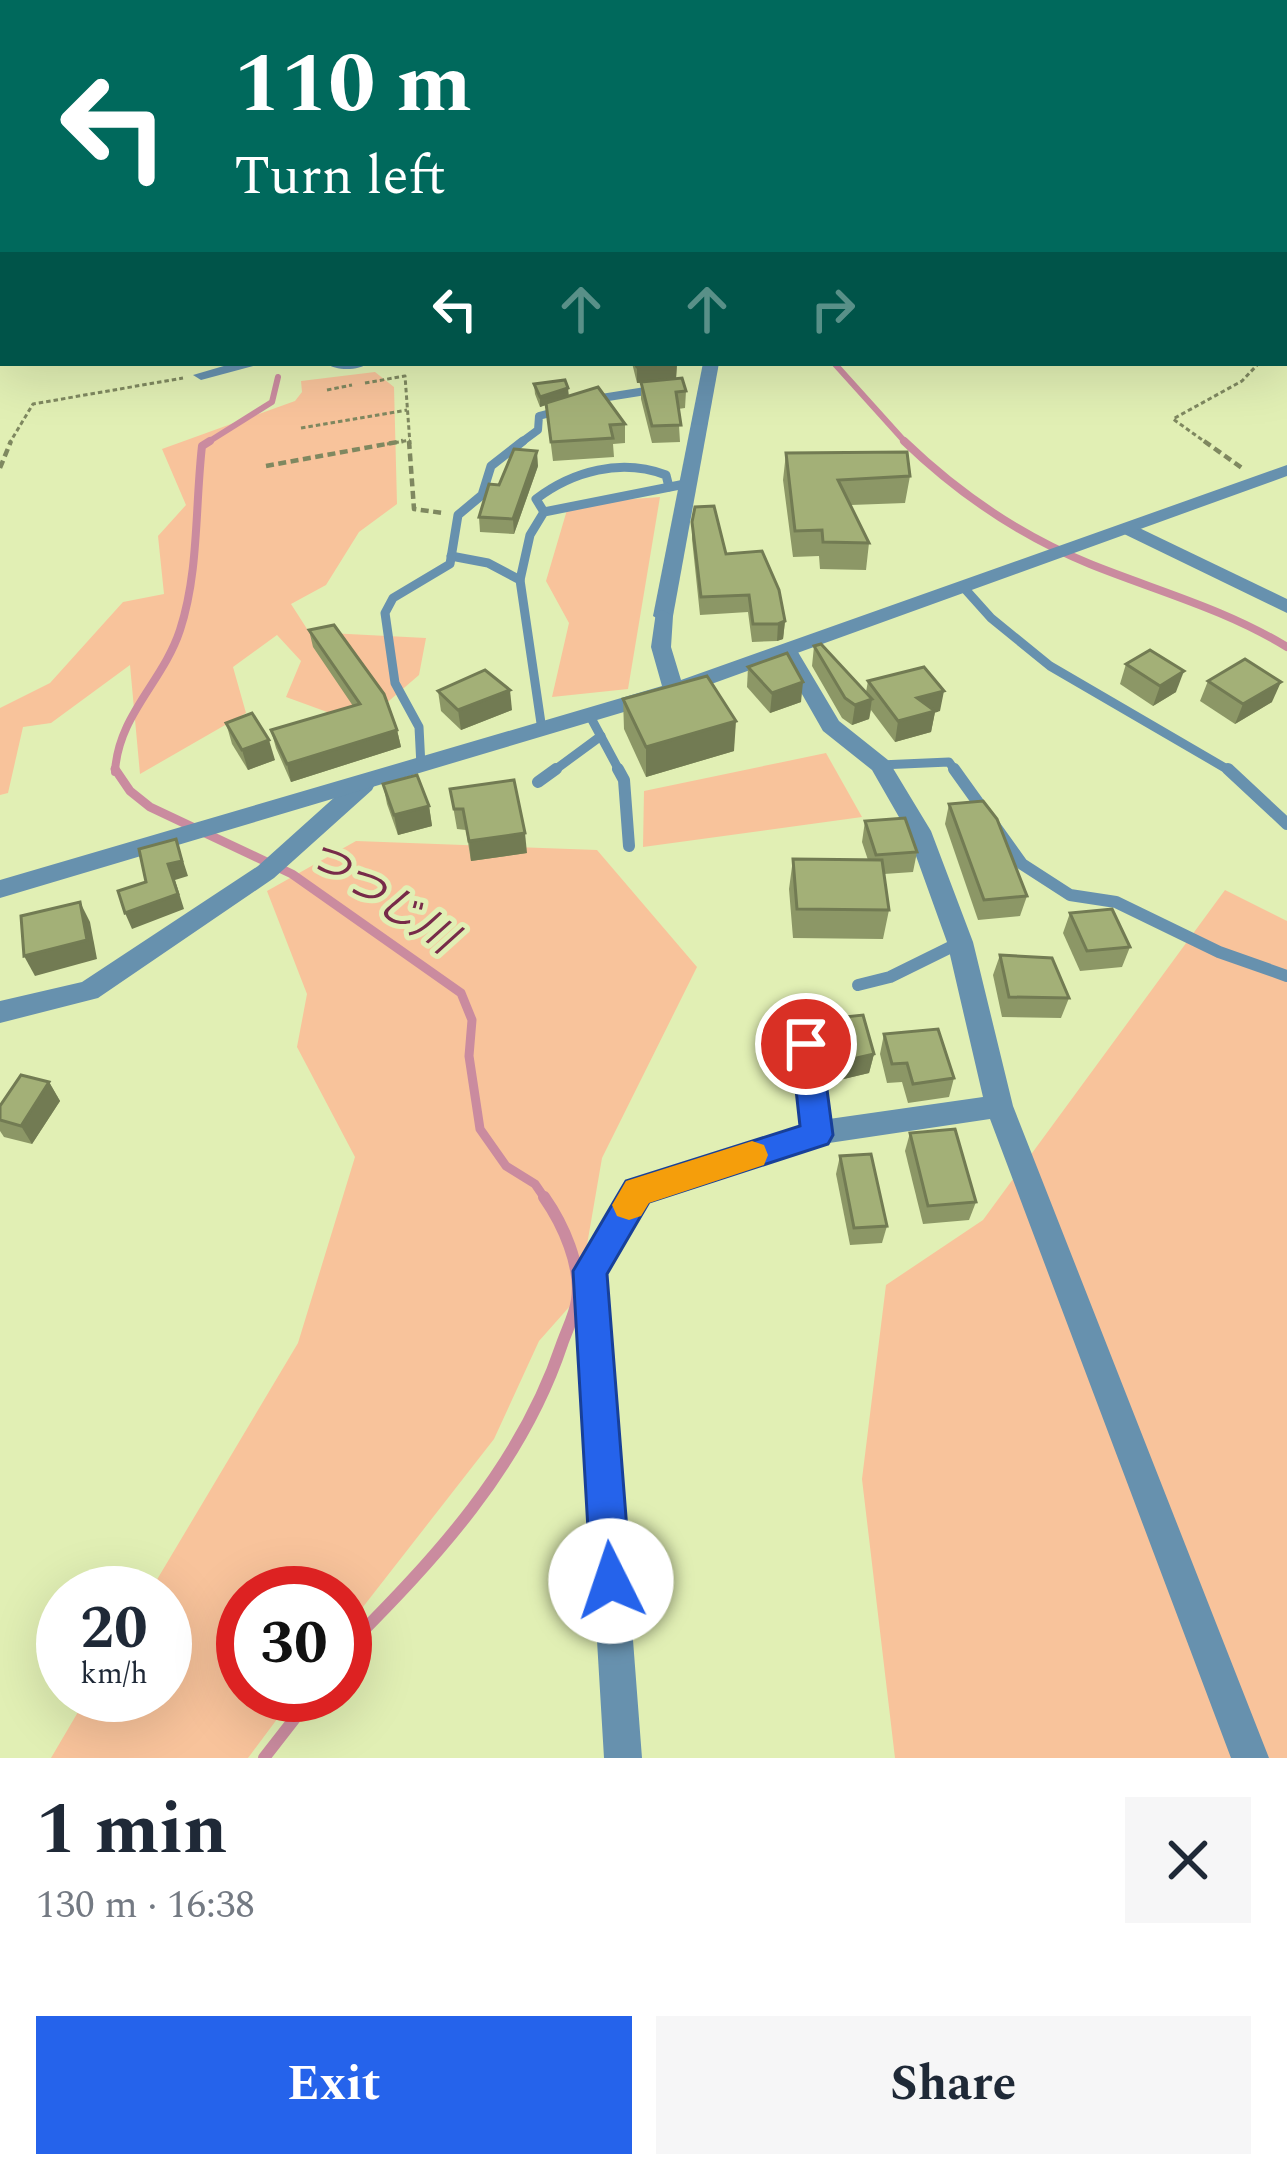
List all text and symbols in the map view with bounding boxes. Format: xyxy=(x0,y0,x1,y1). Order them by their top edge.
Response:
text: 110 m xyxy=(234,21,472,149)
icon: left xyxy=(36,48,192,204)
text: Turn left xyxy=(234,136,446,218)
icon: left xyxy=(422,276,488,342)
icon: ahead xyxy=(548,276,614,342)
icon: ahead xyxy=(674,276,740,342)
icon: right xyxy=(800,276,866,342)
water label: つつじ川 xyxy=(294,824,472,972)
pin xyxy=(755,993,857,1095)
icon: arrive xyxy=(773,1011,839,1077)
position arrow xyxy=(548,1518,674,1644)
speed limit sign: 30 xyxy=(216,1566,372,1722)
text: 20 xyxy=(80,1583,148,1675)
text: km/h xyxy=(80,1651,148,1697)
text: 1 min xyxy=(36,1776,228,1885)
button: close xyxy=(1125,1797,1251,1923)
text: 130 m · 16:38 xyxy=(36,1876,255,1935)
button: Exit xyxy=(36,2016,632,2154)
button: Share xyxy=(656,2016,1251,2154)

